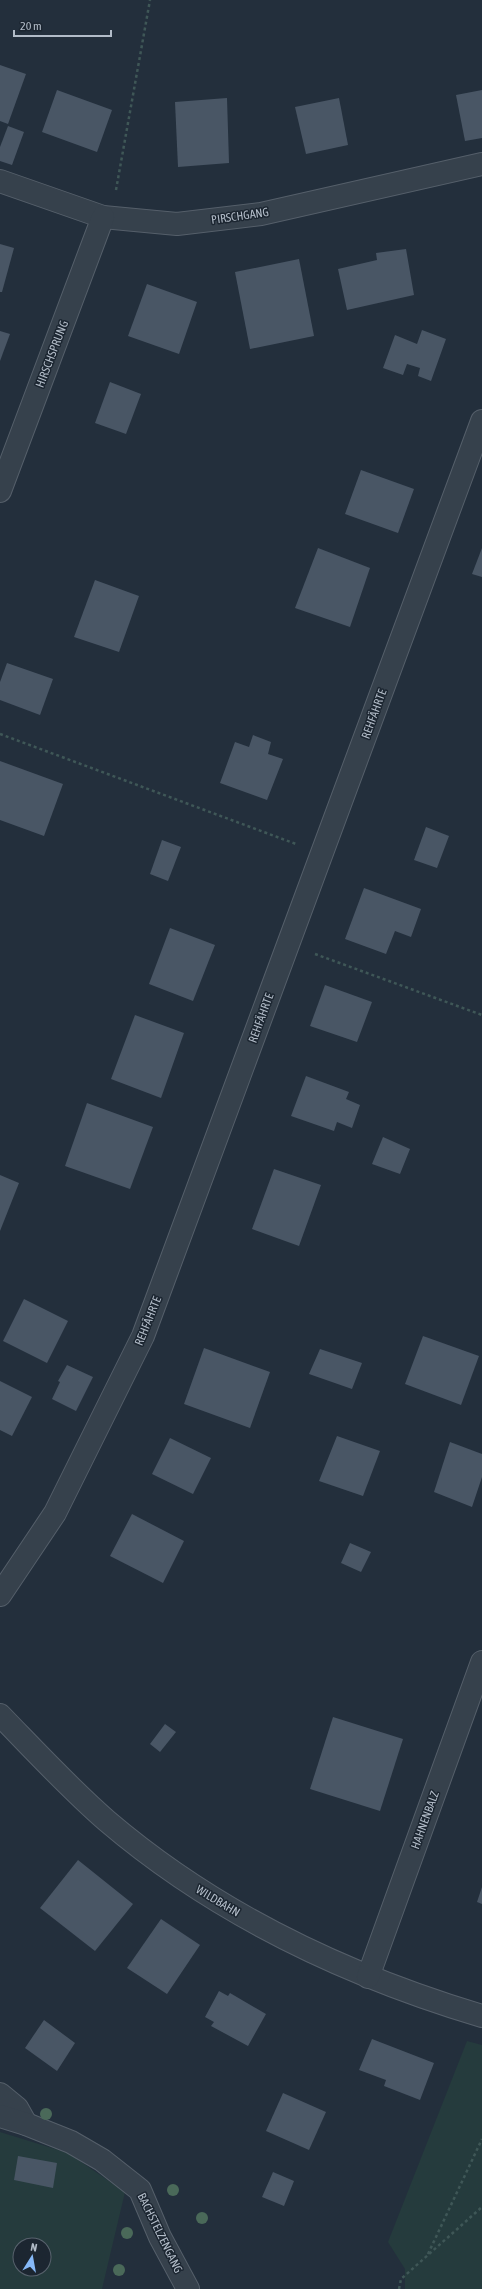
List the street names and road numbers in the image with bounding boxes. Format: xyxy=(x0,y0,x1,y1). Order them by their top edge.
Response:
street label: PIRSCHGANG xyxy=(210,205,270,227)
street label: HIRSCHSPRUNG xyxy=(33,318,71,390)
street label: REHFÄHRTE xyxy=(359,687,389,741)
street label: REHFÄHRTE xyxy=(246,991,276,1045)
street label: REHFÄHRTE xyxy=(132,1294,164,1348)
street label: HAHNENBALZ xyxy=(408,1789,442,1851)
street label: WILDBAHN xyxy=(194,1882,242,1920)
street label: BACHSTELZENGANG xyxy=(135,2191,185,2275)

